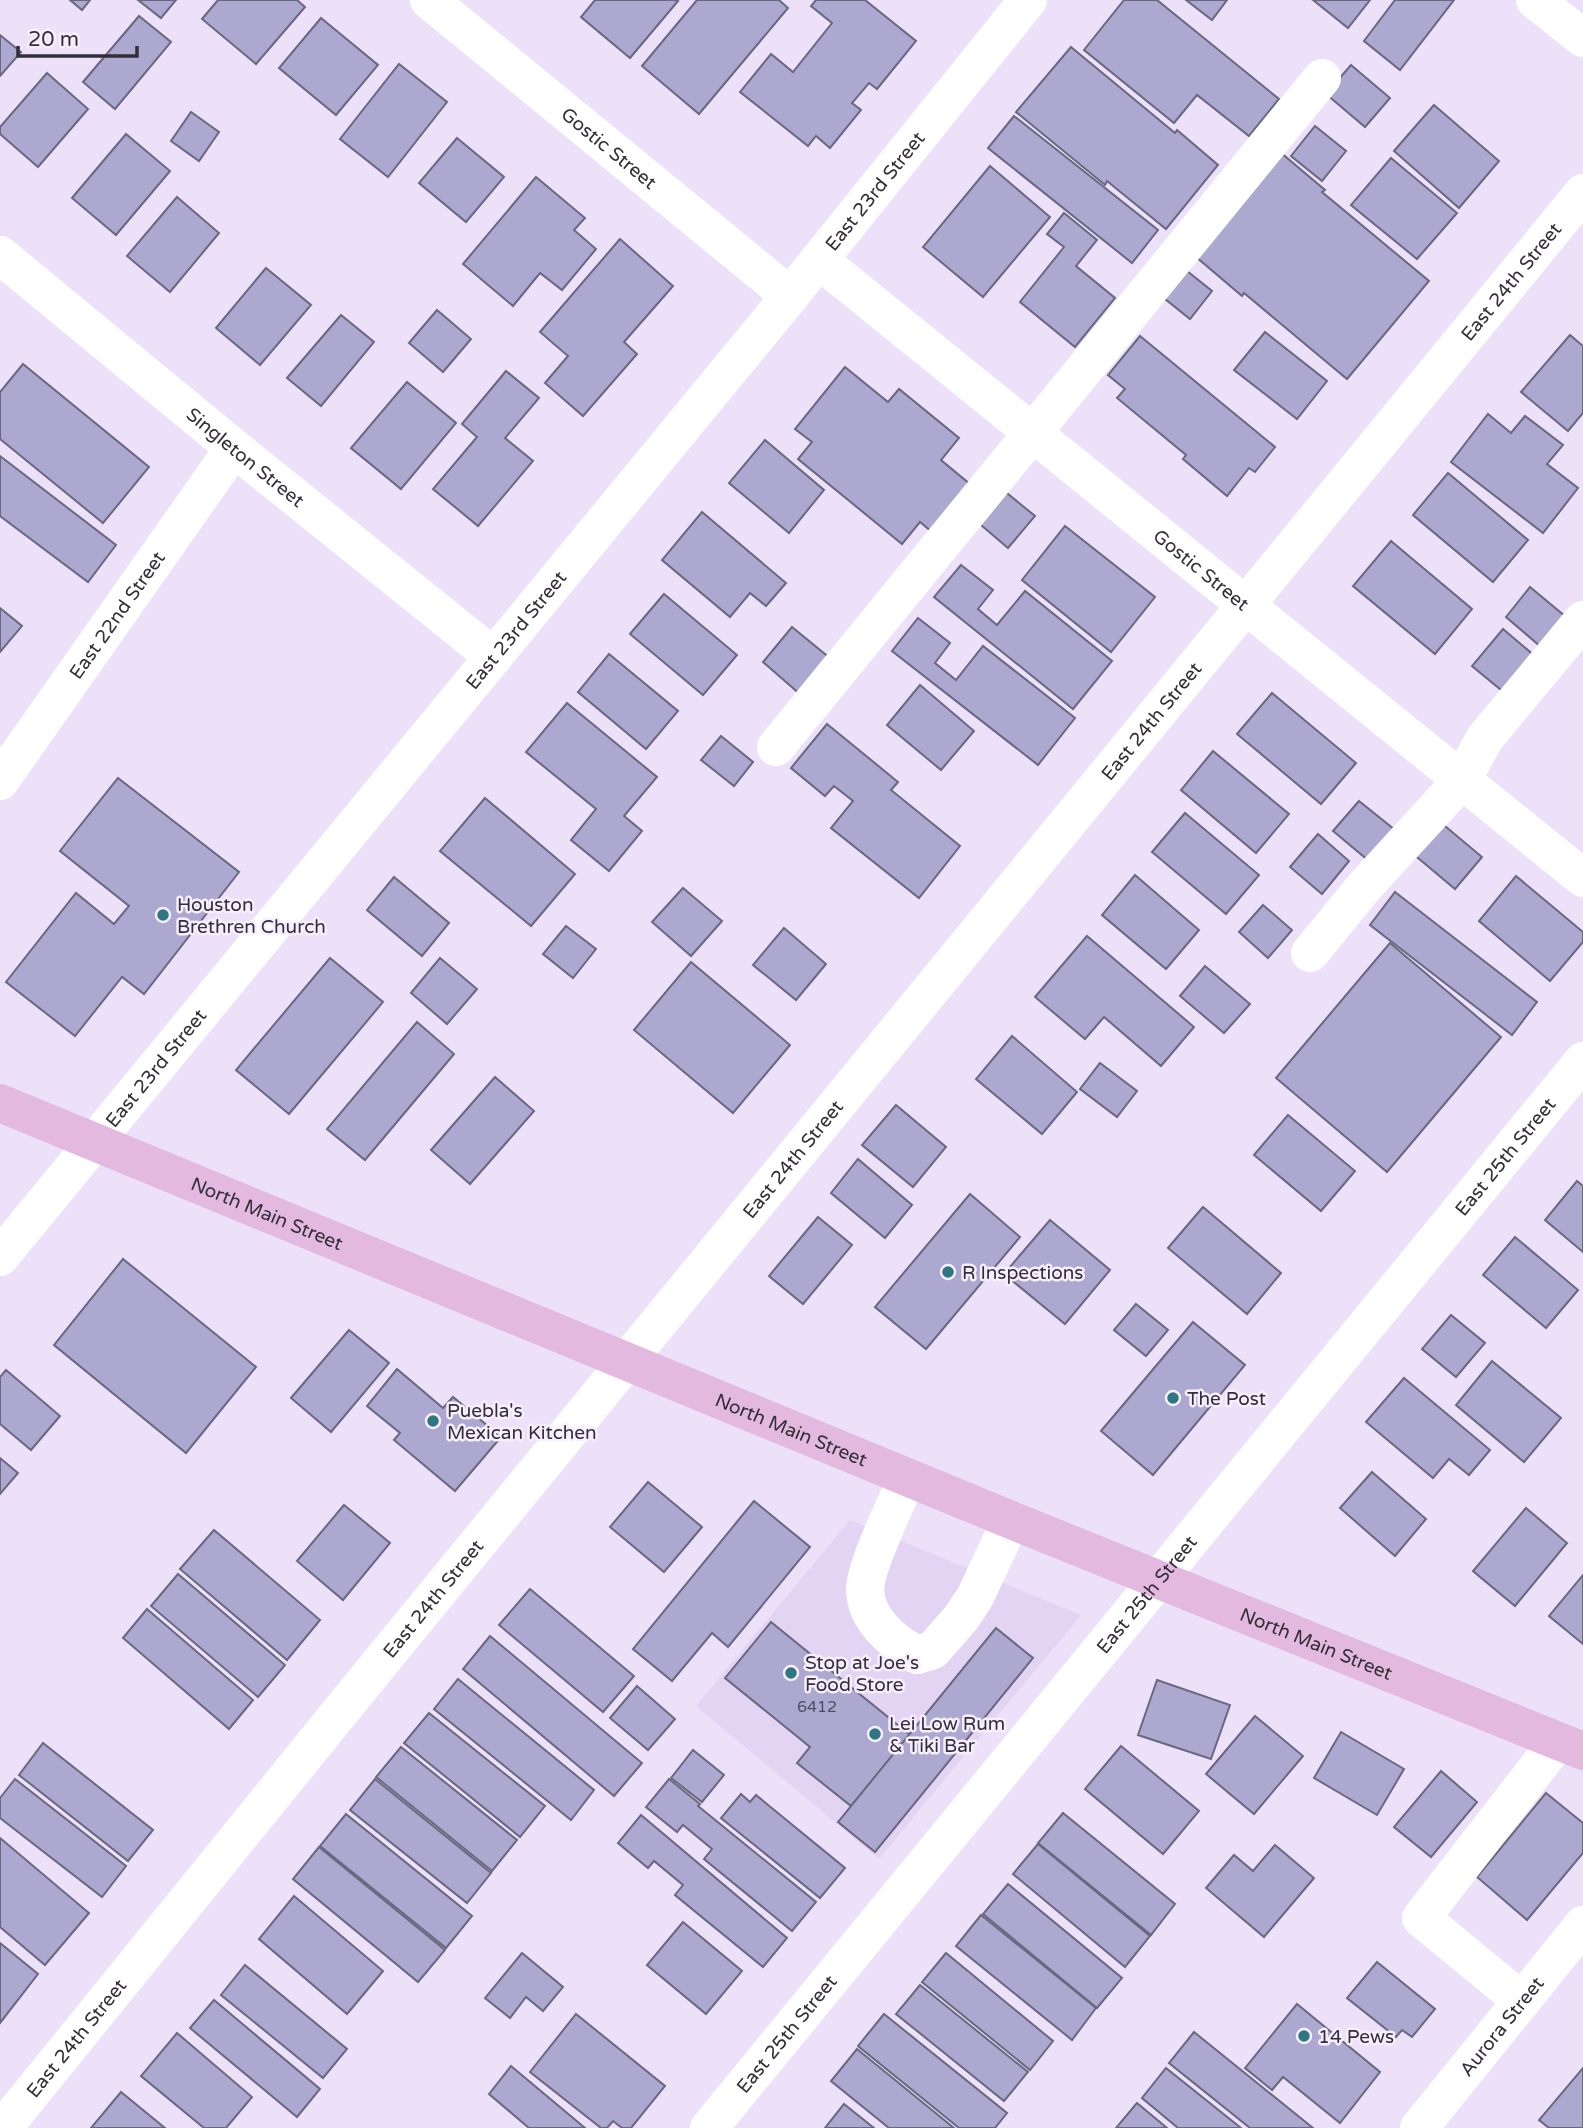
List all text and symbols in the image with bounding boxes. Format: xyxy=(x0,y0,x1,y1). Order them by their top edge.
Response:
scale bar xyxy=(18,14,136,58)
text: 20 m xyxy=(28,27,79,52)
street label: Gostic Street xyxy=(557,103,661,194)
street label: East 23rd Street xyxy=(821,128,930,255)
street label: East 24th Street xyxy=(1457,219,1566,345)
street label: Singleton Street xyxy=(182,404,308,512)
street label: Gostic Street xyxy=(1149,525,1253,615)
street label: East 22nd Street xyxy=(65,547,170,683)
street label: East 23rd Street xyxy=(462,567,571,694)
street label: East 24th Street xyxy=(1097,658,1206,785)
place label: Houston Brethren Church xyxy=(177,894,326,938)
marker: Houston Brethren Church xyxy=(155,907,171,923)
street label: East 23rd Street xyxy=(101,1005,211,1132)
street label: East 25th Street xyxy=(1451,1094,1560,1220)
street label: East 24th Street xyxy=(739,1096,848,1223)
street label: North Main Street xyxy=(188,1173,346,1255)
place label: R Inspections xyxy=(962,1262,1084,1284)
marker: R Inspections xyxy=(940,1264,956,1280)
place label: The Post xyxy=(1187,1388,1266,1410)
street label: North Main Street xyxy=(712,1389,870,1471)
marker: The Post xyxy=(1165,1390,1181,1406)
place label: Puebla's Mexican Kitchen xyxy=(447,1400,597,1444)
marker: Puebla's Mexican Kitchen xyxy=(425,1413,441,1429)
street label: East 25th Street xyxy=(1092,1531,1202,1658)
street label: East 24th Street xyxy=(379,1536,488,1663)
street label: North Main Street xyxy=(1237,1604,1395,1685)
place label: Stop at Joe's Food Store xyxy=(805,1652,919,1696)
marker: Stop at Joe's Food Store xyxy=(783,1665,799,1681)
house number: 6412 xyxy=(797,1697,837,1717)
place label: Lei Low Rum & Tiki Bar xyxy=(889,1713,1005,1757)
marker: Lei Low Rum & Tiki Bar xyxy=(867,1726,883,1742)
street label: East 25th Street xyxy=(732,1971,842,2098)
street label: Aurora Street xyxy=(1455,1973,1549,2081)
street label: East 24th Street xyxy=(22,1975,131,2102)
place label: 14 Pews xyxy=(1318,2026,1394,2048)
marker: 14 Pews xyxy=(1296,2028,1312,2044)

